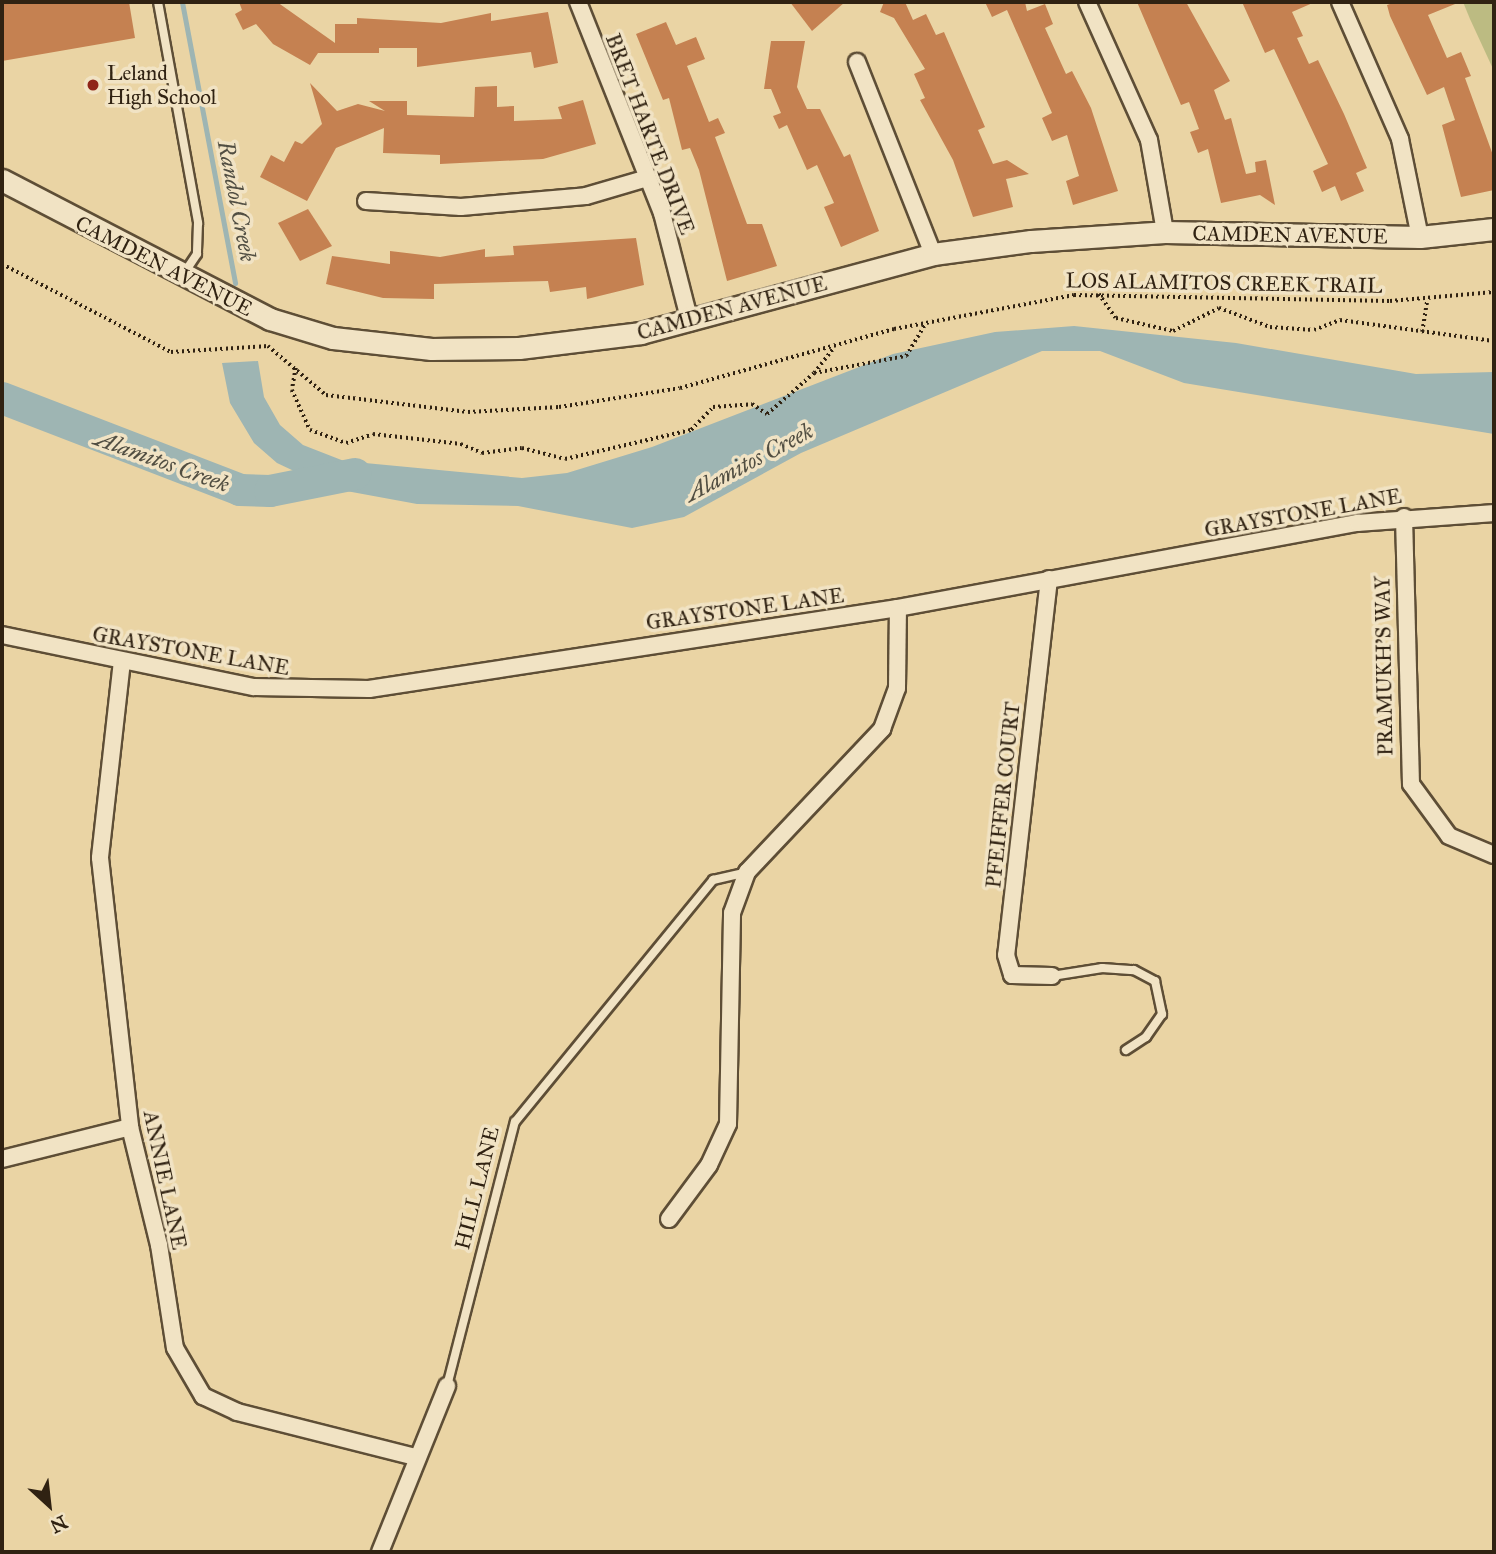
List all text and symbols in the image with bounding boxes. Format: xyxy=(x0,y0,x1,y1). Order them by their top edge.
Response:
street label: BRET HARTE DRIVE xyxy=(600,30,700,238)
place label: Leland High School xyxy=(107,60,217,110)
marker: Leland High School xyxy=(85,77,101,93)
water label: Randol Creek xyxy=(212,138,262,264)
street label: CAMDEN AVENUE xyxy=(71,210,257,322)
street label: CAMDEN AVENUE xyxy=(1192,221,1388,249)
street label: LOS ALAMITOS CREEK TRAIL xyxy=(1065,268,1383,298)
street label: CAMDEN AVENUE xyxy=(634,271,830,345)
water label: Alamitos Creek xyxy=(680,417,818,507)
water label: Alamitos Creek xyxy=(91,424,233,498)
street label: GRAYSTONE LANE xyxy=(1203,483,1403,543)
street label: PRAMUKH'S WAY xyxy=(1370,576,1398,756)
street label: GRAYSTONE LANE xyxy=(644,583,846,635)
street label: GRAYSTONE LANE xyxy=(91,621,291,681)
street label: PFEIFFER COURT xyxy=(981,701,1025,889)
street label: ANNIE LANE xyxy=(138,1108,192,1252)
street label: HILL LANE xyxy=(450,1124,504,1252)
north arrow xyxy=(14,1470,84,1540)
text: N xyxy=(46,1510,71,1538)

